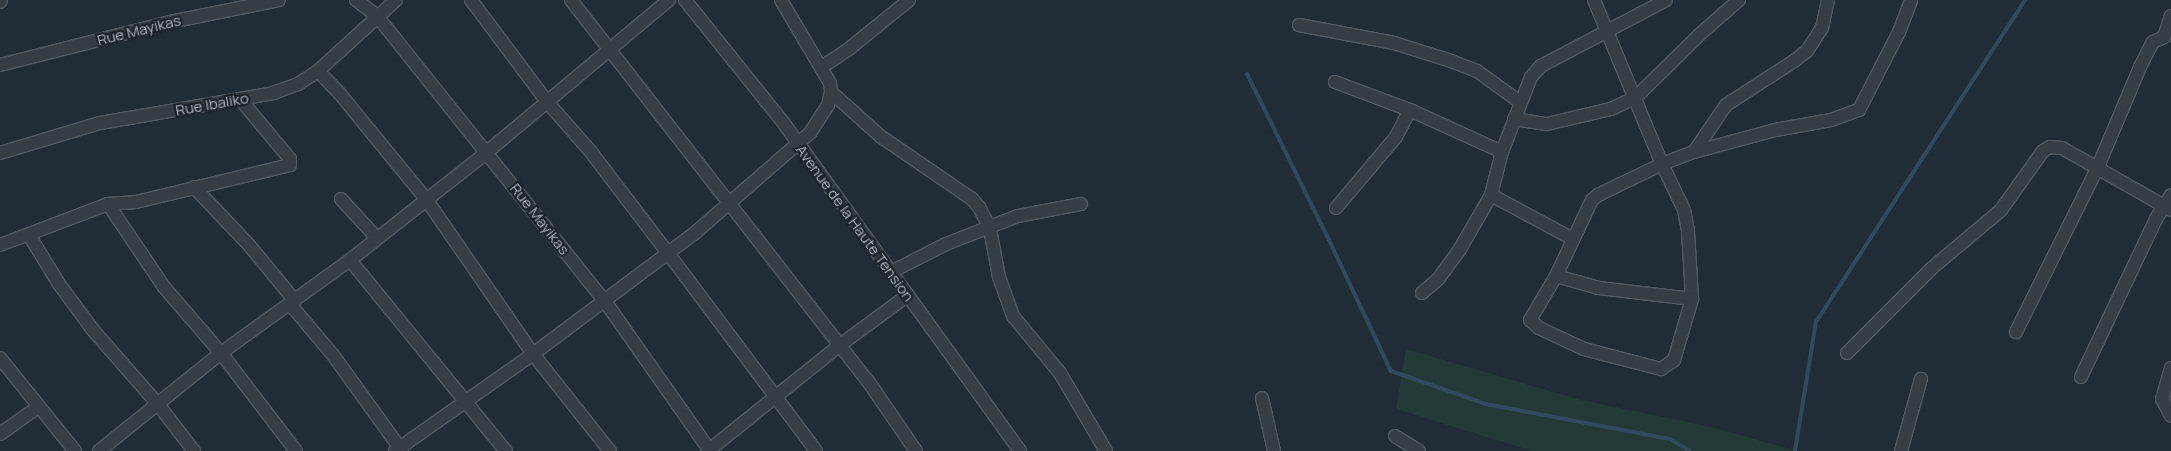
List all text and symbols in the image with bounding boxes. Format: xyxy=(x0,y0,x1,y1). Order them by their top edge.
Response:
street label: Rue Mayikas xyxy=(95,11,183,49)
street label: Rue Ibaliko xyxy=(174,89,250,119)
street label: Avenue de la Haute Tension xyxy=(792,141,918,305)
street label: Rue Mayikas xyxy=(507,180,573,258)

